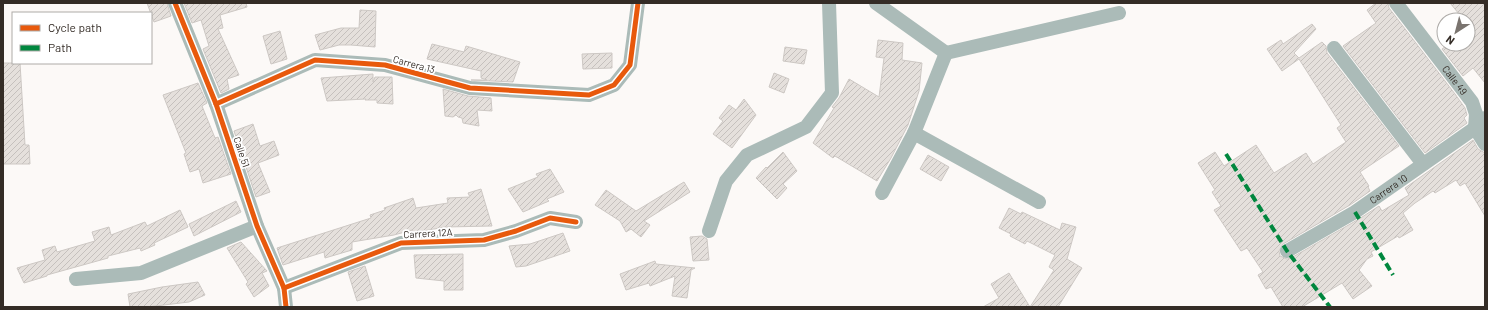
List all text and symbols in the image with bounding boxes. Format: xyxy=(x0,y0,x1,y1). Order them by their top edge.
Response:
legend xyxy=(12,12,152,64)
north arrow xyxy=(1436,12,1476,52)
text: Cycle path xyxy=(48,20,102,34)
text: N xyxy=(1443,33,1457,48)
text: Path xyxy=(48,40,72,54)
street label: Carrera 13 xyxy=(392,53,436,75)
street label: Calle 49 xyxy=(1440,63,1470,97)
street label: Calle 51 xyxy=(231,135,253,169)
street label: Carrera 10 xyxy=(1367,171,1410,206)
street label: Carrera 12A xyxy=(403,226,453,240)

